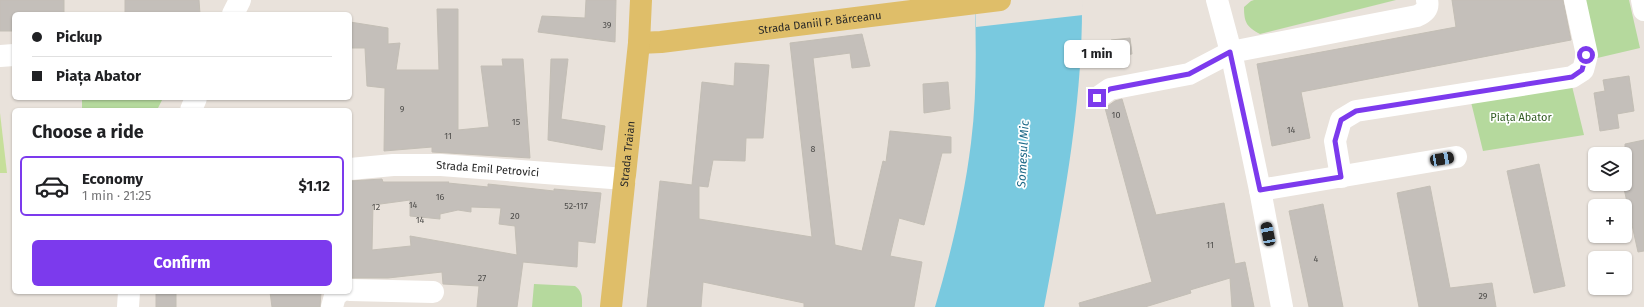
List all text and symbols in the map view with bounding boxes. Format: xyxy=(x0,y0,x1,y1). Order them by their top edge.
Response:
street label: Strada Daniil P. Bărceanu xyxy=(757,8,882,36)
house number: 39 xyxy=(602,20,612,30)
text: Pickup xyxy=(56,28,102,46)
callout: 1 min xyxy=(1064,40,1130,68)
text: 1 min xyxy=(1081,46,1113,61)
route start xyxy=(1577,46,1595,64)
text: Piața Abator xyxy=(56,67,141,85)
route end xyxy=(1088,89,1106,107)
house number: 9 xyxy=(400,104,405,114)
house number: 10 xyxy=(1112,110,1120,120)
park label: Piața Abator xyxy=(1490,111,1552,124)
house number: 15 xyxy=(512,117,521,127)
street label: Strada Traian xyxy=(617,120,637,187)
water label: Someșul Mic xyxy=(1014,120,1033,189)
text: Choose a ride xyxy=(32,121,144,143)
house number: 14 xyxy=(1287,125,1296,135)
house number: 11 xyxy=(444,131,452,141)
house number: 8 xyxy=(811,144,816,154)
map controls xyxy=(1588,147,1632,295)
button: layers xyxy=(1588,147,1632,191)
car xyxy=(1429,151,1455,167)
street label: Strada Emil Petrovici xyxy=(436,159,540,179)
icon: car xyxy=(34,168,70,204)
text: Economy xyxy=(82,170,143,188)
text: $1.12 xyxy=(299,177,330,195)
text: 1 min · 21:25 xyxy=(82,188,151,203)
house number: 16 xyxy=(436,192,445,202)
button: + xyxy=(1588,199,1632,243)
house number: 14 xyxy=(409,200,418,210)
house number: 52-117 xyxy=(564,201,588,211)
house number: 12 xyxy=(372,202,380,212)
house number: 20 xyxy=(510,211,520,221)
house number: 14 xyxy=(416,215,425,225)
car xyxy=(1260,221,1276,247)
button: Confirm xyxy=(32,240,332,286)
house number: 11 xyxy=(1206,240,1214,250)
button: − xyxy=(1588,251,1632,295)
house number: 4 xyxy=(1314,254,1319,264)
house number: 27 xyxy=(478,273,486,283)
house number: 29 xyxy=(1478,291,1488,301)

